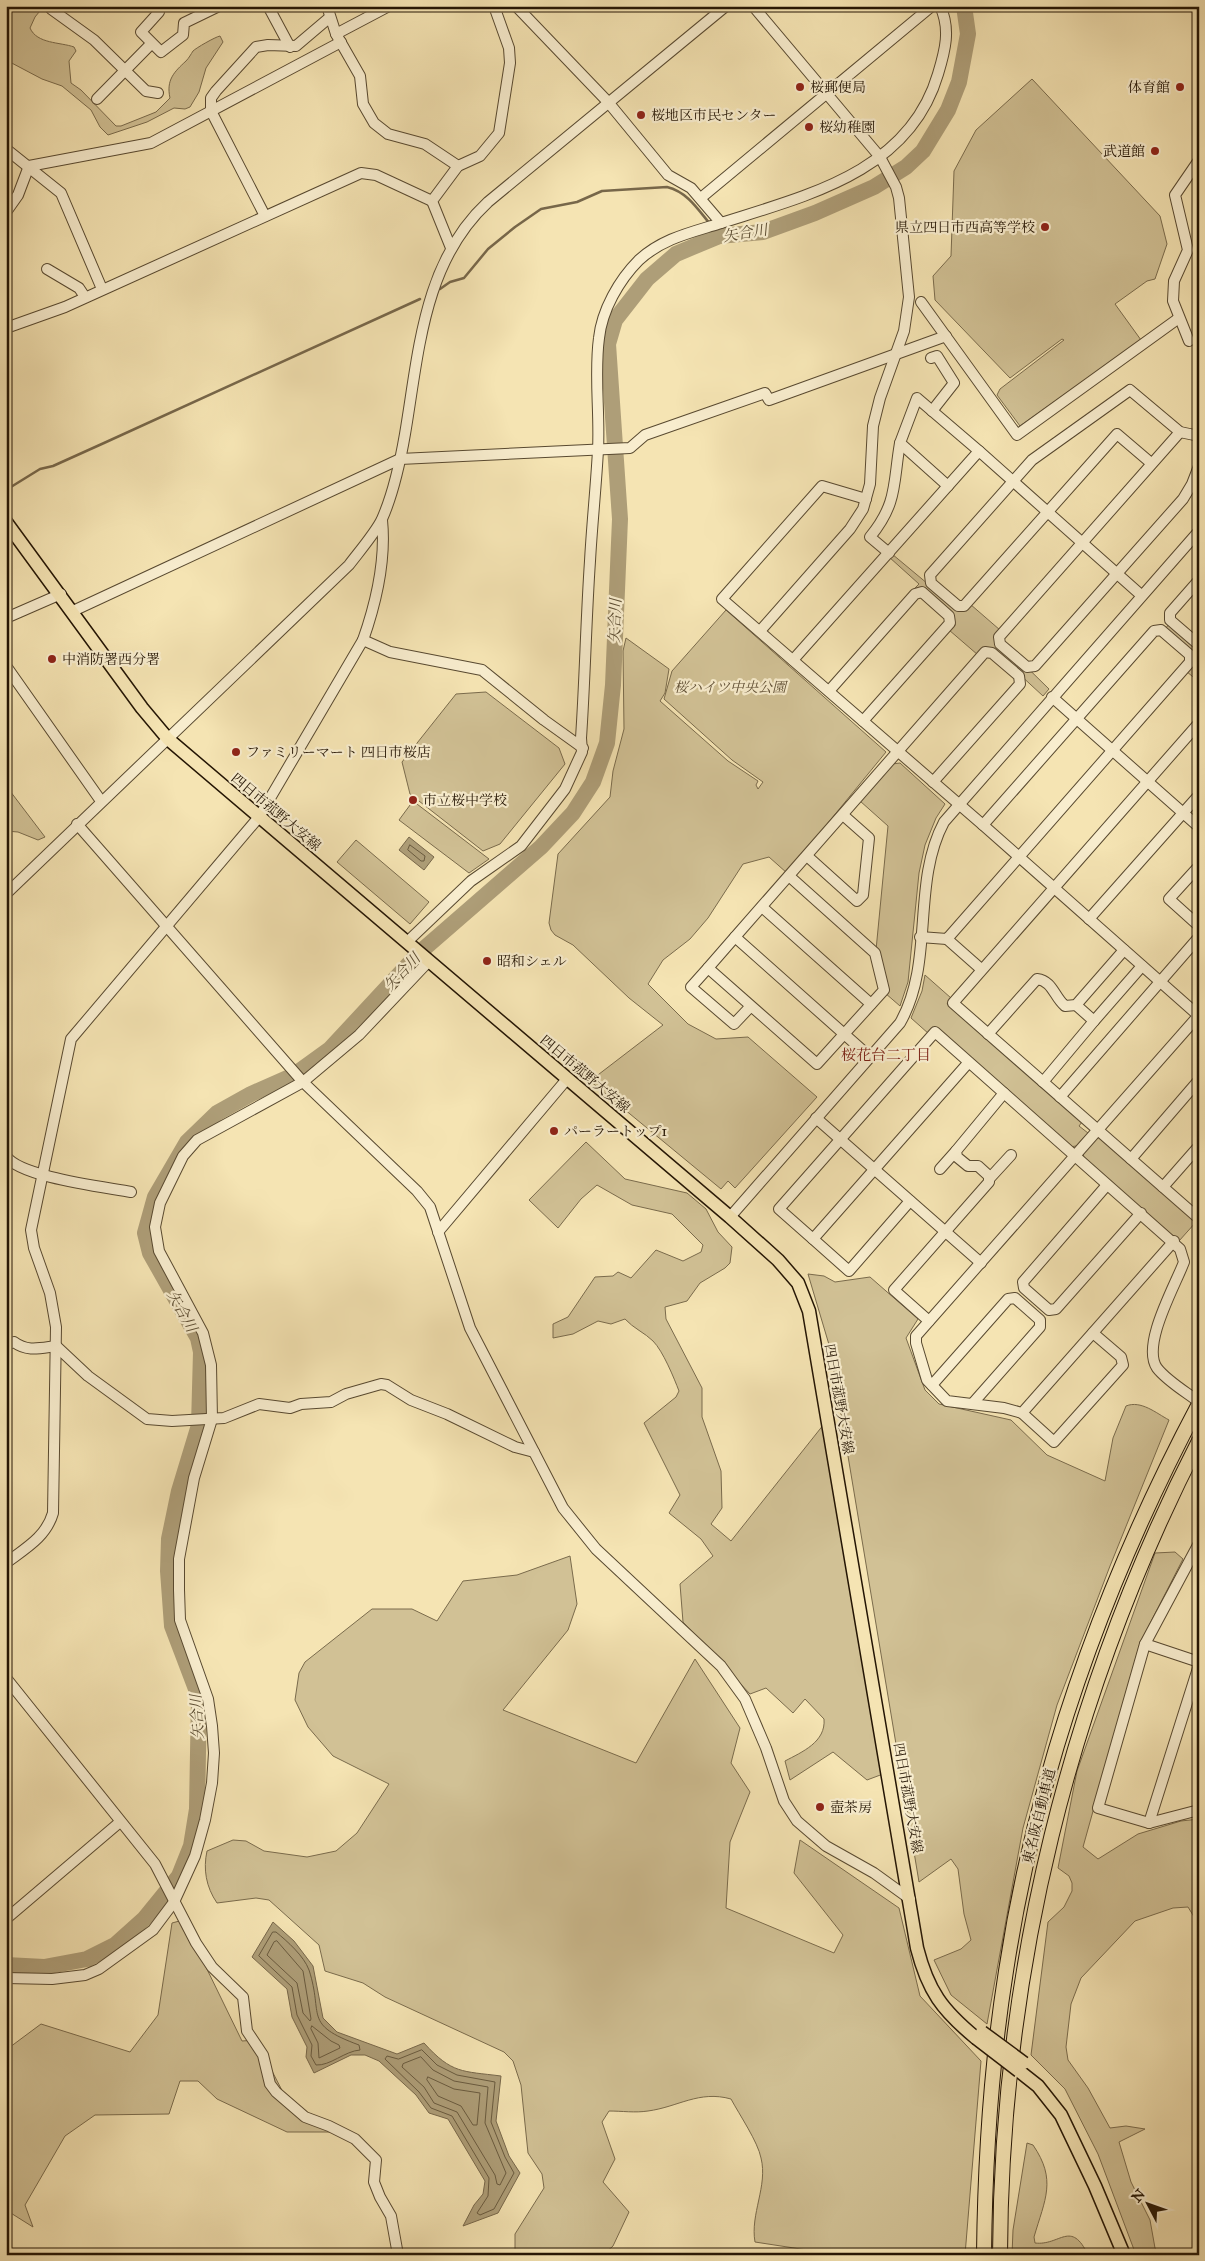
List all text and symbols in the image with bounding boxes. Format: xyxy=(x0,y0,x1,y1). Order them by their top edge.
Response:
place label: 桜郵便局 xyxy=(810,79,866,96)
place label: 体育館 xyxy=(1128,79,1170,96)
marker: 桜郵便局 xyxy=(794,81,806,93)
marker: 体育館 xyxy=(1174,81,1186,93)
place label: 桜地区市民センター xyxy=(651,107,776,124)
marker: 桜地区市民センター xyxy=(635,109,647,121)
place label: 桜幼稚園 xyxy=(819,119,875,136)
marker: 桜幼稚園 xyxy=(803,121,815,133)
place label: 武道館 xyxy=(1103,143,1145,160)
marker: 武道館 xyxy=(1149,145,1161,157)
place label: 県立四日市西高等学校 xyxy=(895,219,1035,236)
water label: 矢合川 xyxy=(721,220,771,245)
marker: 県立四日市西高等学校 xyxy=(1039,221,1051,233)
water label: 矢合川 xyxy=(605,596,625,644)
place label: 中消防署西分署 xyxy=(62,651,160,668)
marker: 中消防署西分署 xyxy=(46,653,58,665)
park label: 桜ハイツ中央公園 xyxy=(674,679,788,696)
place label: ファミリーマート 四日市桜店 xyxy=(246,744,431,761)
marker: ファミリーマート 四日市桜店 xyxy=(230,746,242,758)
street label: 四日市菰野大安線 xyxy=(228,769,324,855)
place label: 市立桜中学校 xyxy=(423,792,507,809)
marker: 市立桜中学校 xyxy=(407,794,419,806)
water label: 矢合川 xyxy=(380,948,425,995)
place label: 昭和シェル xyxy=(497,953,567,970)
marker: 昭和シェル xyxy=(481,955,493,967)
street label: 四日市菰野大安線 xyxy=(537,1031,633,1117)
district label: 桜花台二丁目 xyxy=(841,1046,931,1064)
place label: パーラートップ1 xyxy=(564,1123,668,1140)
marker: パーラートップ1 xyxy=(548,1125,560,1137)
water label: 矢合川 xyxy=(163,1287,202,1337)
street label: 四日市菰野大安線 xyxy=(821,1342,857,1456)
water label: 矢合川 xyxy=(187,1692,207,1740)
street label: 四日市菰野大安線 xyxy=(890,1741,926,1855)
street label: 東名阪自動車道 xyxy=(1019,1766,1059,1866)
place label: 壺茶房 xyxy=(830,1799,872,1816)
marker: 壺茶房 xyxy=(814,1801,826,1813)
north arrow xyxy=(1122,2178,1172,2228)
text: N xyxy=(1128,2186,1149,2206)

